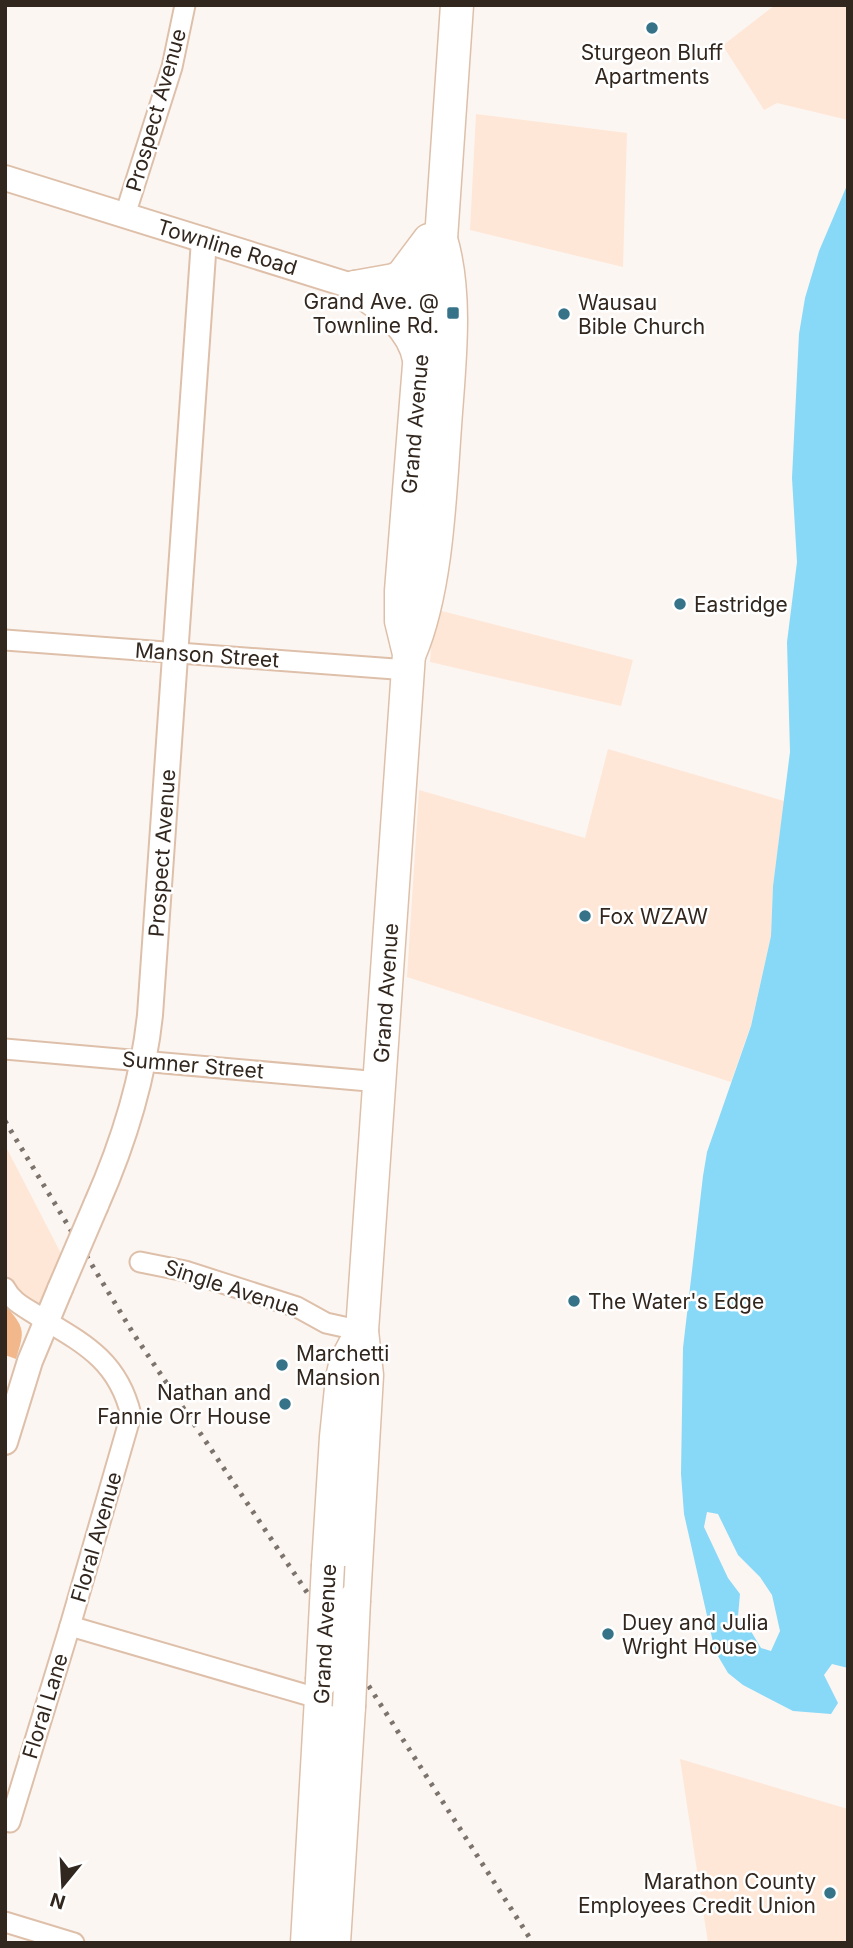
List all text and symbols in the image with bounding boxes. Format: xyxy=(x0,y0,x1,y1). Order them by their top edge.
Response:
marker: Sturgeon Bluff Apartments xyxy=(644,20,660,36)
street label: Prospect Avenue xyxy=(121,26,191,194)
place label: Sturgeon Bluff Apartments xyxy=(581,40,723,89)
street label: Townline Road xyxy=(154,214,300,280)
place label: Grand Ave. @ Townline Rd. xyxy=(304,289,439,338)
place label: Wausau Bible Church xyxy=(578,290,705,339)
marker: Grand Ave. @ Townline Rd. xyxy=(445,305,461,321)
marker: Wausau Bible Church xyxy=(556,306,572,322)
street label: Grand Avenue xyxy=(396,353,434,495)
place label: Eastridge xyxy=(694,592,788,617)
marker: Eastridge xyxy=(672,596,688,612)
street label: Manson Street xyxy=(134,637,280,673)
street label: Prospect Avenue xyxy=(144,768,180,938)
place label: Fox WZAW xyxy=(599,904,708,929)
marker: Fox WZAW xyxy=(577,908,593,924)
street label: Grand Avenue xyxy=(369,922,403,1064)
street label: Sumner Street xyxy=(121,1046,265,1084)
street label: Single Avenue xyxy=(161,1254,303,1322)
place label: The Water's Edge xyxy=(588,1289,764,1314)
marker: The Water's Edge xyxy=(566,1293,582,1309)
place label: Marchetti Mansion xyxy=(296,1341,389,1390)
marker: Marchetti Mansion xyxy=(274,1357,290,1373)
place label: Nathan and Fannie Orr House xyxy=(97,1380,271,1429)
marker: Nathan and Fannie Orr House xyxy=(277,1396,293,1412)
street label: Floral Avenue xyxy=(65,1469,127,1605)
street label: Grand Avenue xyxy=(309,1563,341,1705)
place label: Duey and Julia Wright House xyxy=(622,1610,768,1659)
marker: Duey and Julia Wright House xyxy=(600,1626,616,1642)
street label: Floral Lane xyxy=(17,1650,73,1762)
north arrow xyxy=(28,1850,98,1920)
place label: Marathon County Employees Credit Union xyxy=(578,1869,816,1918)
marker: Marathon County Employees Credit Union xyxy=(822,1885,838,1901)
text: N xyxy=(47,1888,68,1914)

